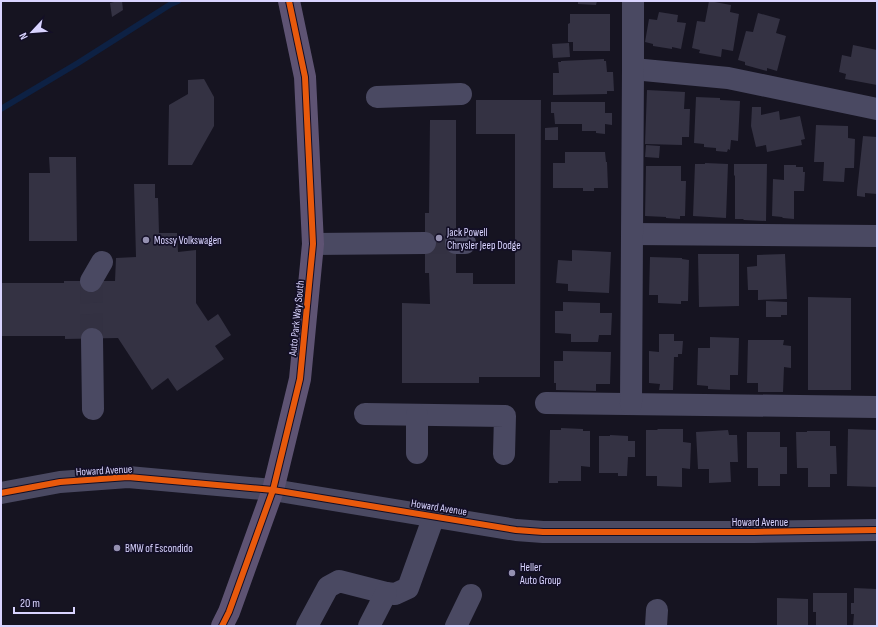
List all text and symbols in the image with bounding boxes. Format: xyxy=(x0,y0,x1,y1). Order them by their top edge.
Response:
north arrow xyxy=(12,12,52,52)
text: N xyxy=(16,31,31,42)
place label: Jack Powell Chrysler Jeep Dodge xyxy=(446,226,521,252)
marker: Jack Powell Chrysler Jeep Dodge xyxy=(434,233,444,243)
place label: Mossy Volkswagen xyxy=(154,234,222,247)
marker: Mossy Volkswagen xyxy=(141,235,151,245)
street label: Auto Park Way South xyxy=(286,279,307,357)
street label: Howard Avenue xyxy=(75,463,133,478)
street label: Howard Avenue xyxy=(410,497,468,518)
street label: Howard Avenue xyxy=(732,516,788,529)
place label: BMW of Escondido xyxy=(125,542,193,555)
marker: BMW of Escondido xyxy=(112,543,122,553)
place label: Heller Auto Group xyxy=(519,561,561,587)
marker: Heller Auto Group xyxy=(507,568,517,578)
scale bar xyxy=(14,589,74,615)
text: 20 m xyxy=(20,596,40,611)

